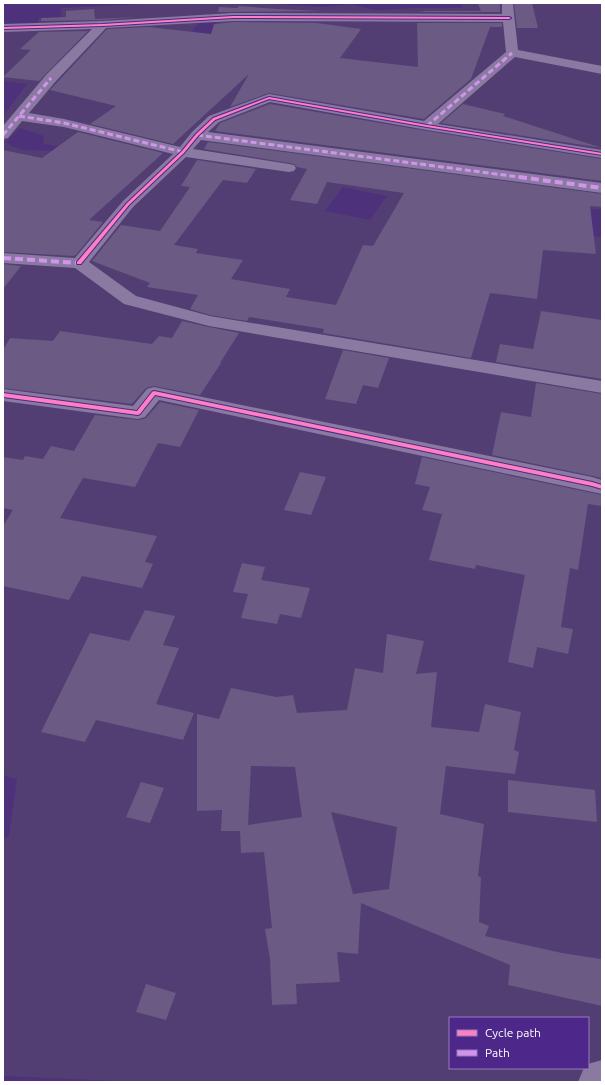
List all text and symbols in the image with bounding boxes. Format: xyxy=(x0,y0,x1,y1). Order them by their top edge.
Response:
legend xyxy=(449,1017,589,1069)
text: Cycle path xyxy=(485,1026,541,1039)
text: Path xyxy=(485,1046,510,1059)

